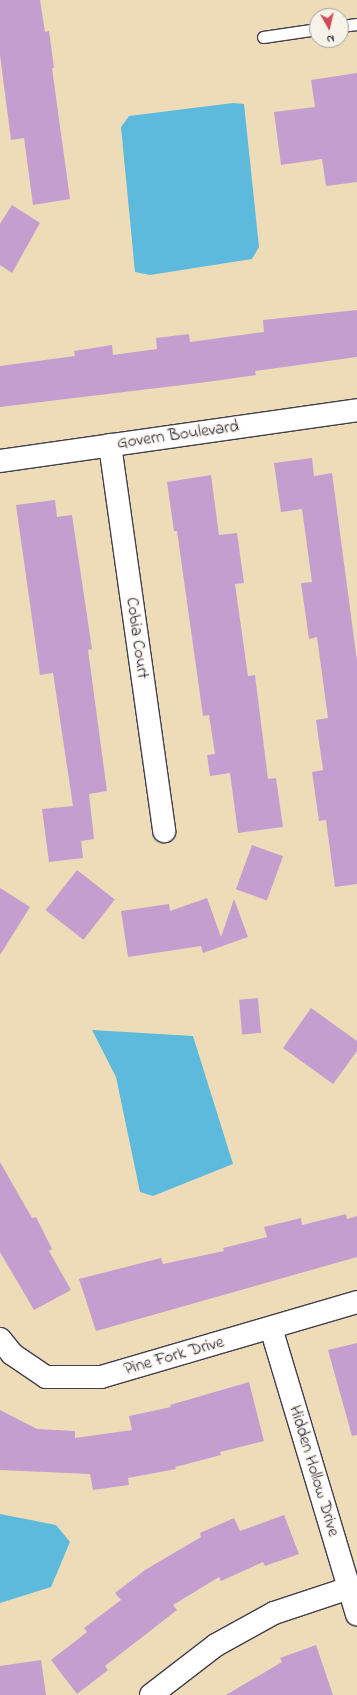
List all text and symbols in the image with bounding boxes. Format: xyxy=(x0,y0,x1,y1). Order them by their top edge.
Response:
north arrow xyxy=(309,8,349,48)
text: N xyxy=(326,30,335,47)
street label: Govern Boulevard xyxy=(116,416,240,454)
street label: Cobia Court xyxy=(121,596,153,680)
street label: Pine Fork Drive xyxy=(122,1332,226,1380)
street label: Hidden Hollow Drive xyxy=(284,1403,344,1539)

